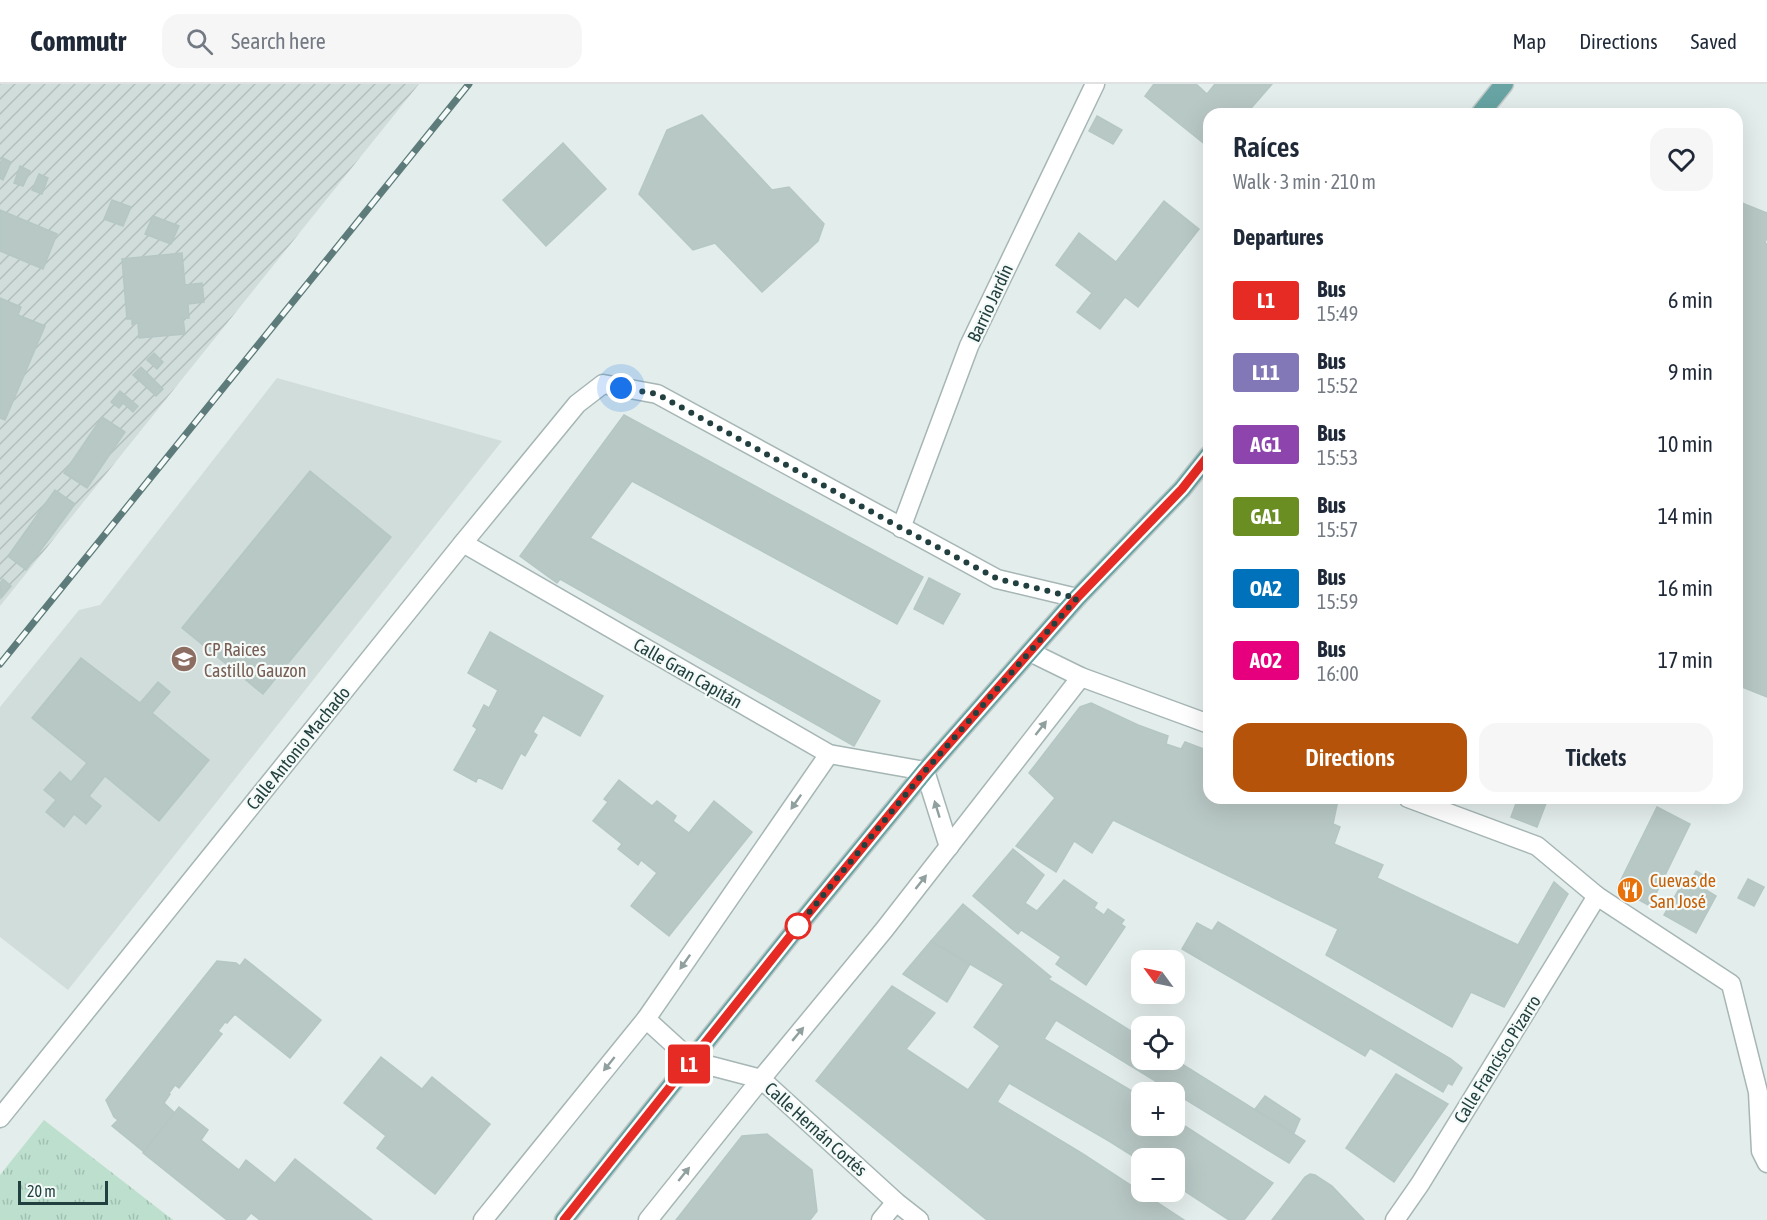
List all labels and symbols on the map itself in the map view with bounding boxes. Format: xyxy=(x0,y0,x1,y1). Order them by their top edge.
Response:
street label: Barrio Jardín xyxy=(963,261,1017,345)
your location xyxy=(606,373,636,403)
street label: Calle Gran Capitán xyxy=(630,633,746,713)
place label: CP Raices Castillo Gauzon xyxy=(204,639,307,681)
school or university icon: CP Raices Castillo Gauzon xyxy=(169,644,199,674)
street label: Calle Antonio Machado xyxy=(242,682,354,814)
one-way arrow xyxy=(1034,721,1046,736)
one-way arrow xyxy=(790,794,802,810)
one-way arrow xyxy=(932,800,941,818)
place label: Cuevas de San José xyxy=(1650,870,1716,912)
one-way arrow xyxy=(915,875,927,891)
restaurant icon: Cuevas de San José xyxy=(1615,875,1645,905)
unlabelled marker xyxy=(785,913,811,939)
north arrow xyxy=(1131,950,1185,1004)
one-way arrow xyxy=(679,954,691,970)
street label: Calle Francisco Pizarro xyxy=(1449,991,1545,1127)
one-way arrow xyxy=(791,1027,804,1042)
line badge: L1 xyxy=(662,1044,716,1084)
one-way arrow xyxy=(602,1056,615,1072)
street label: Calle Hernán Cortés xyxy=(761,1078,871,1180)
one-way arrow xyxy=(678,1167,690,1182)
scale bar xyxy=(18,1178,108,1206)

